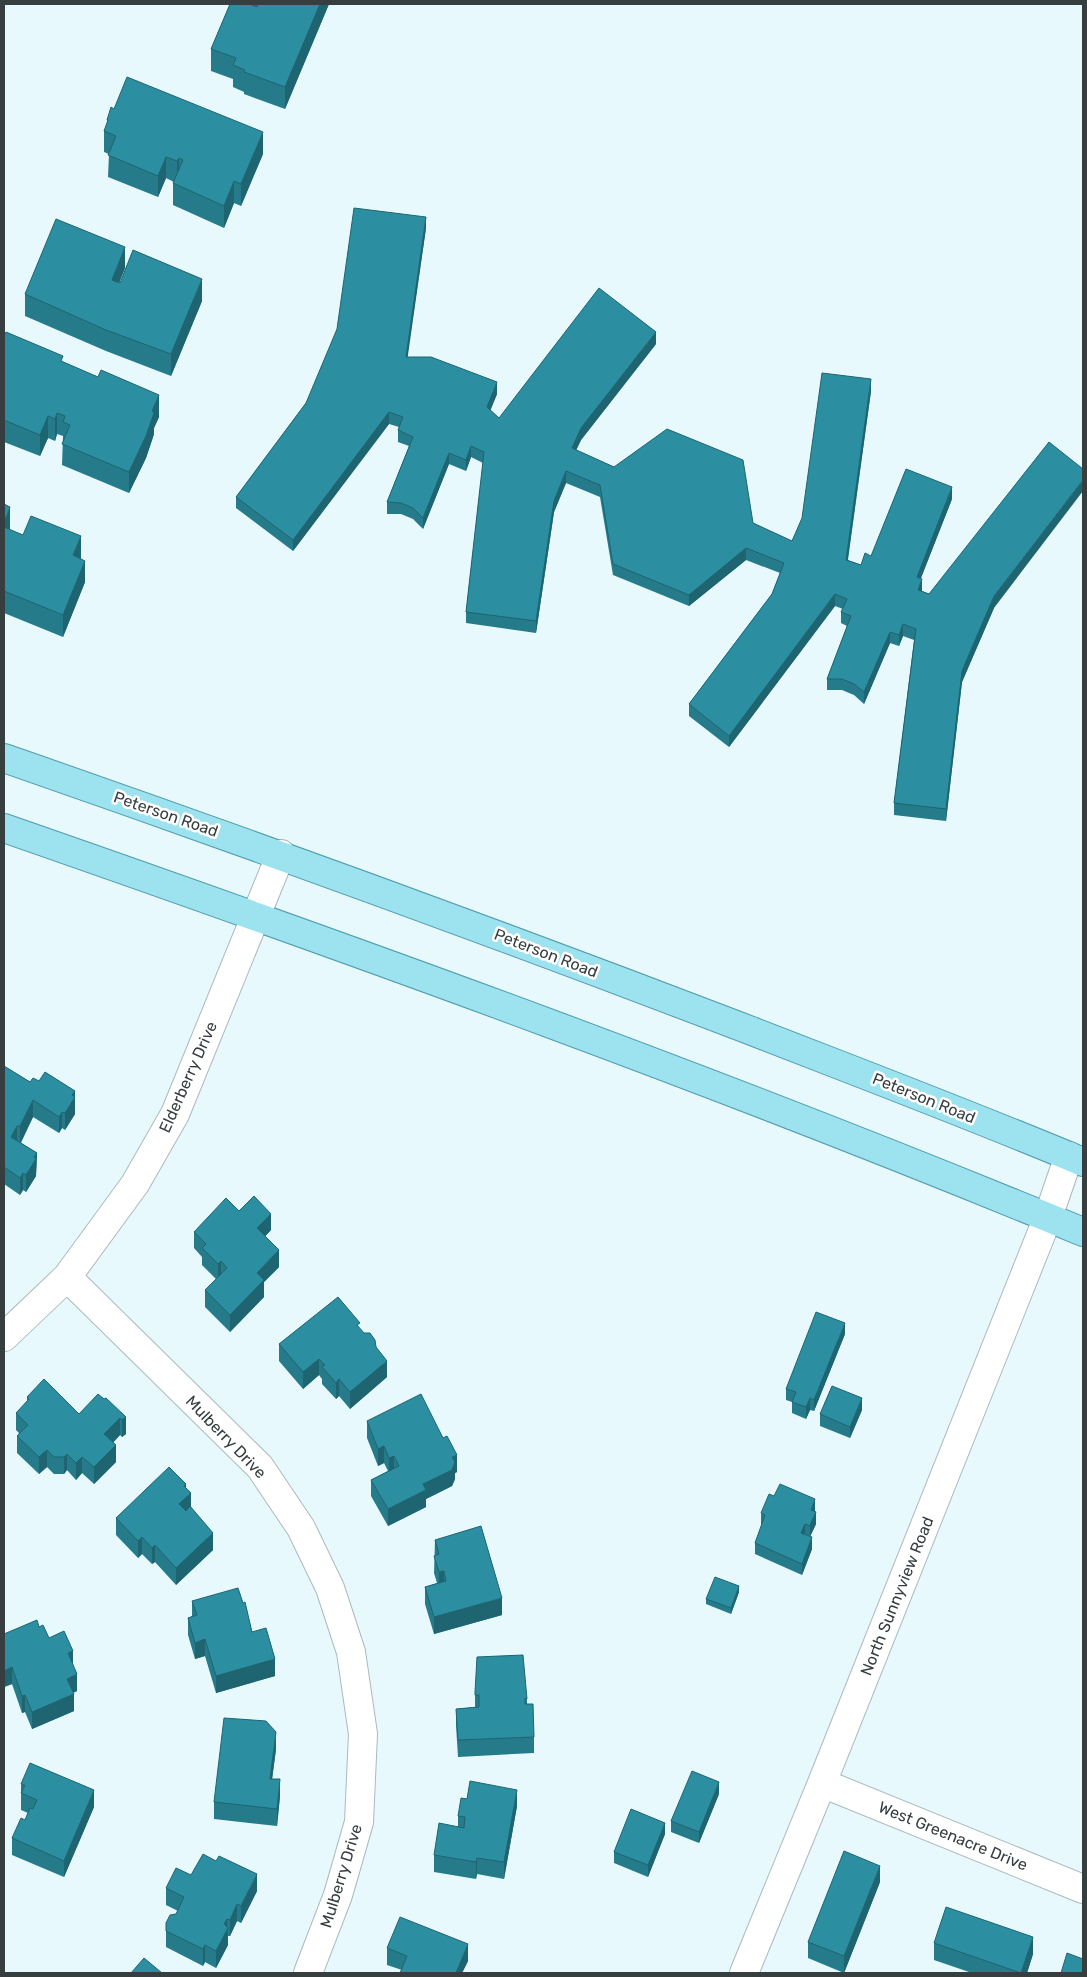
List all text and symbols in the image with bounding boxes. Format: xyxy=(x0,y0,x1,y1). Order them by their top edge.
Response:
street label: Peterson Road xyxy=(111,787,221,841)
street label: Peterson Road xyxy=(492,925,600,981)
street label: Elderberry Drive xyxy=(155,1018,221,1136)
street label: Peterson Road xyxy=(870,1069,978,1127)
street label: Mulberry Drive xyxy=(182,1392,270,1482)
street label: North Sunnyview Road xyxy=(856,1514,938,1678)
street label: West Greenacre Drive xyxy=(876,1797,1030,1875)
street label: Mulberry Drive xyxy=(316,1822,366,1930)

